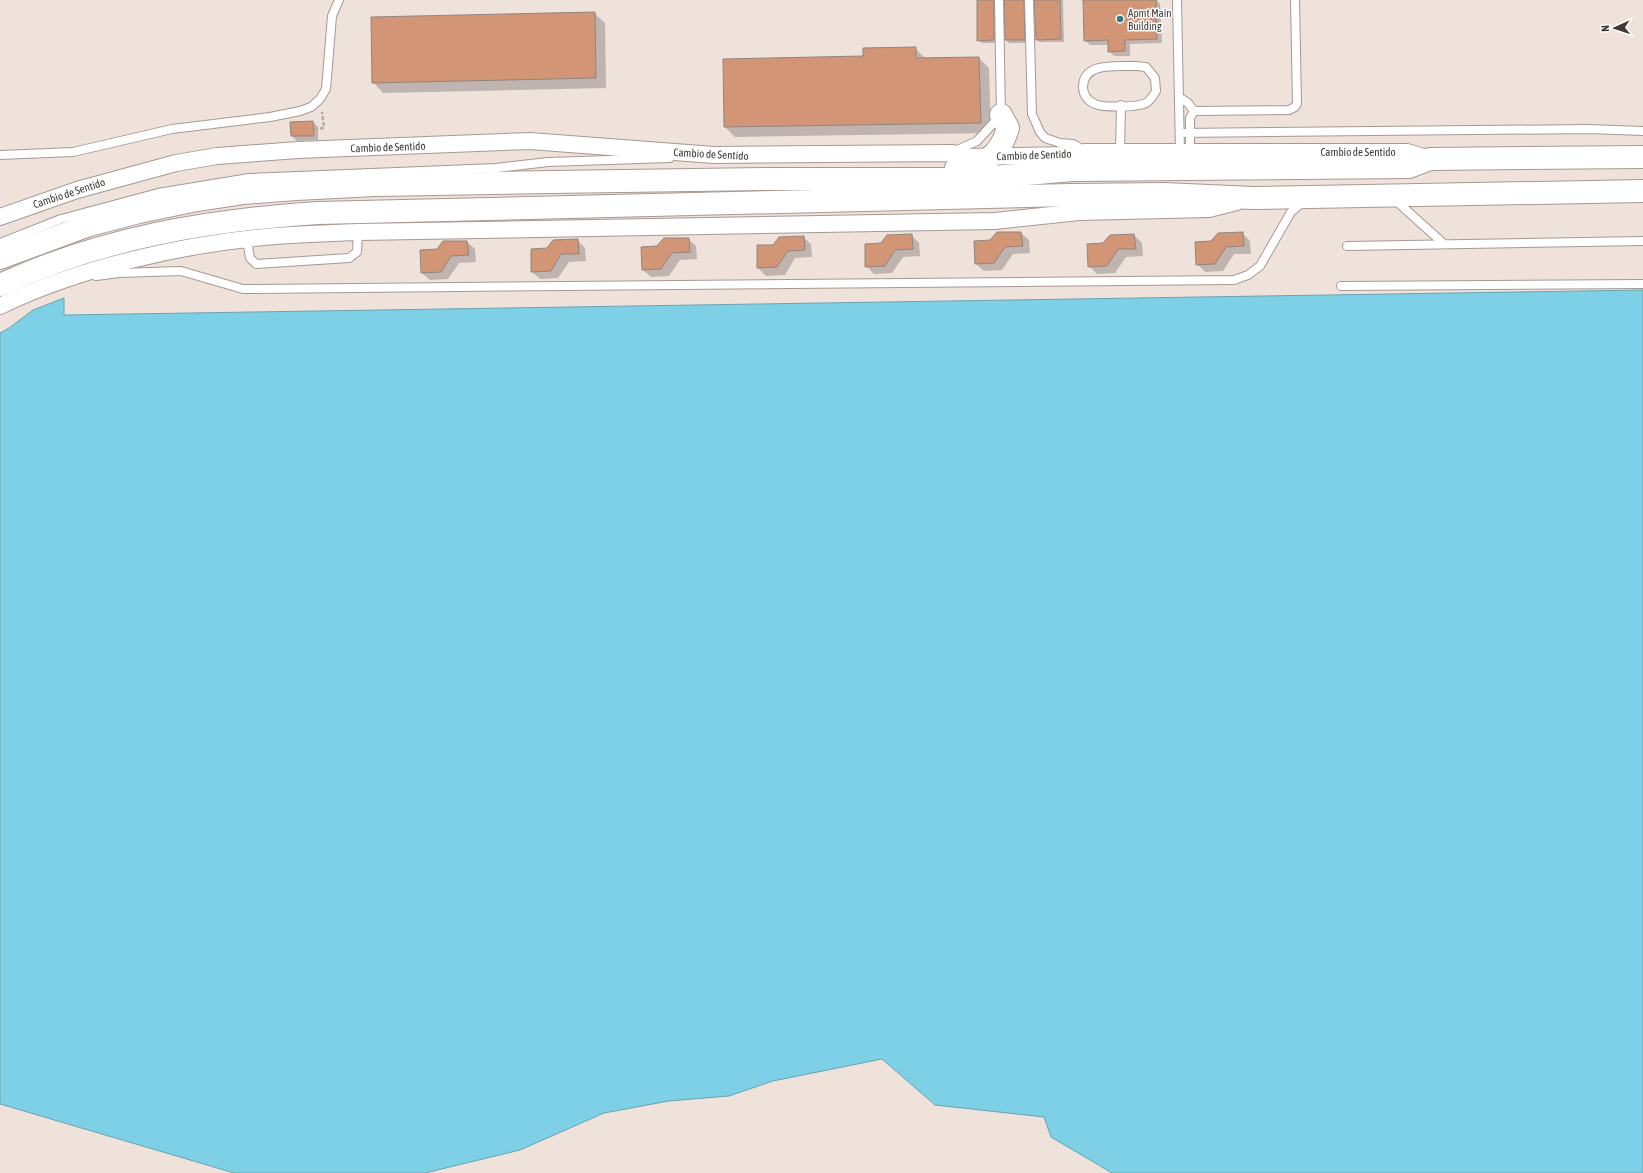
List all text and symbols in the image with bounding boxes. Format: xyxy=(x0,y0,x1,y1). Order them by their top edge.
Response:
place label: Apmt Main Building xyxy=(1128,7,1172,32)
north arrow xyxy=(1595,8,1635,48)
marker: Apmt Main Building xyxy=(1115,14,1125,24)
text: N xyxy=(1599,25,1611,32)
street label: Cambio de Sentido xyxy=(350,140,426,154)
street label: Cambio de Sentido xyxy=(673,146,749,162)
street label: Cambio de Sentido xyxy=(1320,146,1396,158)
street label: Cambio de Sentido xyxy=(996,148,1072,162)
street label: Cambio de Sentido xyxy=(31,176,107,210)

